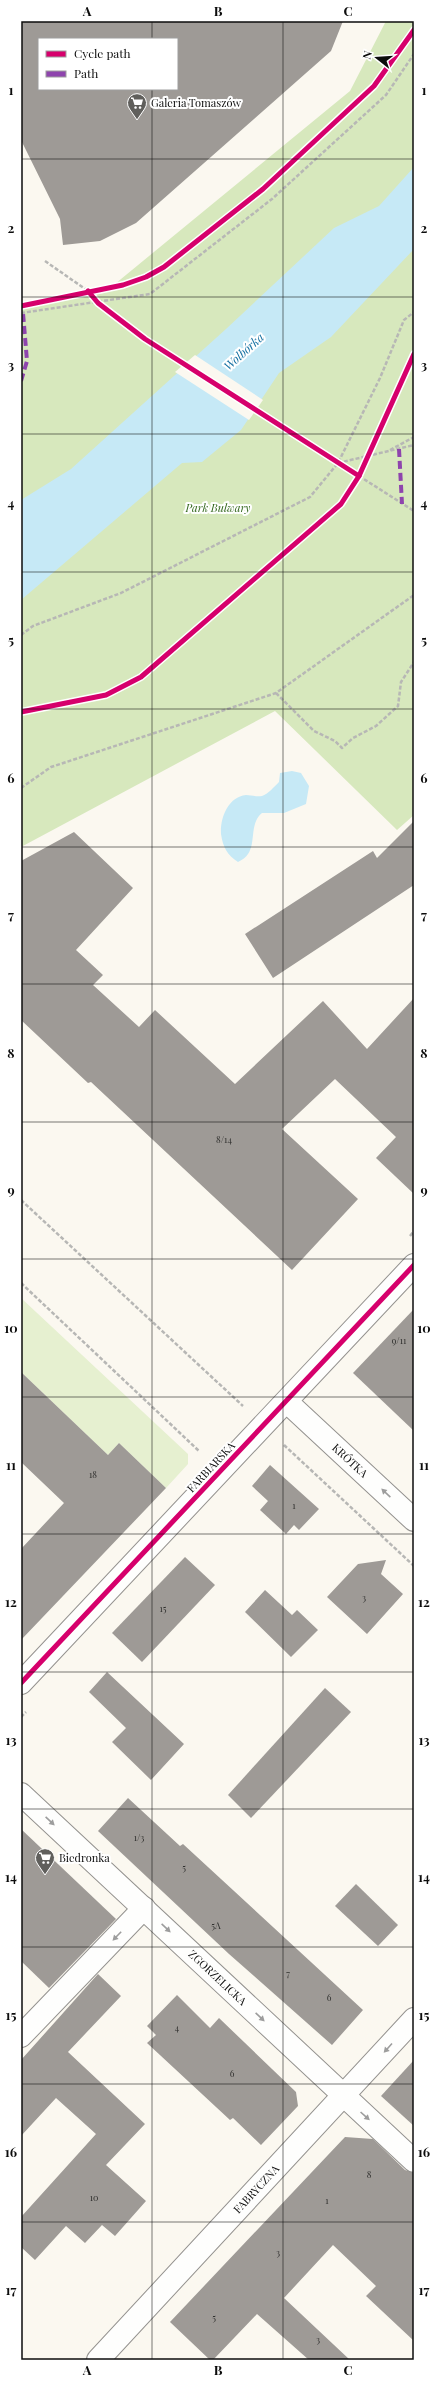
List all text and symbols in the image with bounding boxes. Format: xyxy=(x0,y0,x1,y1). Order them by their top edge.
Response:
text: A xyxy=(82,2,92,19)
text: B xyxy=(214,2,223,19)
text: C xyxy=(343,2,353,19)
legend xyxy=(38,38,178,90)
north arrow xyxy=(357,38,397,78)
text: Cycle path xyxy=(74,45,131,61)
text: N xyxy=(359,49,375,61)
text: Path xyxy=(74,65,98,81)
text: 1 xyxy=(9,81,14,98)
text: 1 xyxy=(422,81,427,98)
supermarket icon: Galeria Tomaszów xyxy=(126,92,148,120)
place label: Galeria Tomaszów xyxy=(151,95,241,110)
text: 2 xyxy=(8,219,15,236)
text: 2 xyxy=(421,219,428,236)
water label: Wolbórka xyxy=(220,329,267,374)
text: 3 xyxy=(8,356,14,373)
text: 3 xyxy=(421,356,427,373)
text: 4 xyxy=(8,494,15,511)
text: 4 xyxy=(421,494,428,511)
park label: Park Bulwary xyxy=(185,500,251,515)
text: 5 xyxy=(8,631,14,648)
text: 5 xyxy=(421,631,427,648)
text: 6 xyxy=(7,769,15,786)
text: 6 xyxy=(420,769,428,786)
text: 7 xyxy=(8,906,14,923)
text: 7 xyxy=(421,906,427,923)
text: 8 xyxy=(7,1044,15,1061)
text: 8 xyxy=(420,1044,428,1061)
house number: 8/14 xyxy=(216,1133,232,1145)
text: 9 xyxy=(7,1181,15,1198)
text: 9 xyxy=(420,1181,428,1198)
text: 10 xyxy=(4,1319,18,1336)
text: 10 xyxy=(417,1319,431,1336)
house number: 9/11 xyxy=(392,1334,407,1346)
street label: FARBIARSKA xyxy=(183,1438,238,1495)
street label: KRÓTKA xyxy=(329,1440,371,1481)
text: 11 xyxy=(6,1456,16,1473)
text: 11 xyxy=(419,1456,429,1473)
house number: 18 xyxy=(89,1468,97,1480)
one-way arrow xyxy=(381,1489,390,1498)
house number: 1 xyxy=(292,1499,296,1511)
house number: 3 xyxy=(362,1591,366,1603)
text: 12 xyxy=(5,1593,17,1610)
text: 12 xyxy=(418,1593,430,1610)
house number: 15 xyxy=(160,1602,167,1614)
text: 13 xyxy=(5,1731,17,1748)
text: 13 xyxy=(418,1731,430,1748)
one-way arrow xyxy=(45,1816,55,1826)
house number: 1/3 xyxy=(134,1831,144,1843)
supermarket icon: Biedronka xyxy=(34,1847,56,1875)
place label: Biedronka xyxy=(59,1850,110,1865)
house number: 5 xyxy=(182,1861,186,1873)
text: 14 xyxy=(5,1868,17,1885)
text: 14 xyxy=(418,1868,430,1885)
house number: 5A xyxy=(211,1919,221,1931)
one-way arrow xyxy=(161,1923,170,1932)
one-way arrow xyxy=(112,1931,122,1941)
street label: ZGORZELICKA xyxy=(186,1946,250,2008)
house number: 7 xyxy=(286,1967,290,1979)
house number: 6 xyxy=(327,1991,332,2003)
text: 15 xyxy=(6,2006,16,2023)
text: 15 xyxy=(419,2006,429,2023)
one-way arrow xyxy=(255,2013,265,2022)
house number: 4 xyxy=(175,2021,180,2033)
one-way arrow xyxy=(383,2042,392,2053)
house number: 6 xyxy=(230,2067,235,2079)
one-way arrow xyxy=(360,2111,370,2121)
text: 16 xyxy=(5,2143,17,2160)
text: 16 xyxy=(418,2143,430,2160)
street label: FABRYCZNA xyxy=(230,2161,282,2216)
house number: 8 xyxy=(367,2168,372,2180)
house number: 10 xyxy=(90,2191,98,2203)
house number: 1 xyxy=(325,2194,329,2206)
house number: 3 xyxy=(276,2246,280,2258)
text: 17 xyxy=(6,2281,17,2298)
text: 17 xyxy=(419,2281,430,2298)
house number: 5 xyxy=(212,2311,216,2323)
house number: 3 xyxy=(316,2333,320,2345)
text: A xyxy=(82,2361,92,2378)
text: B xyxy=(214,2361,223,2378)
text: C xyxy=(343,2361,353,2378)

